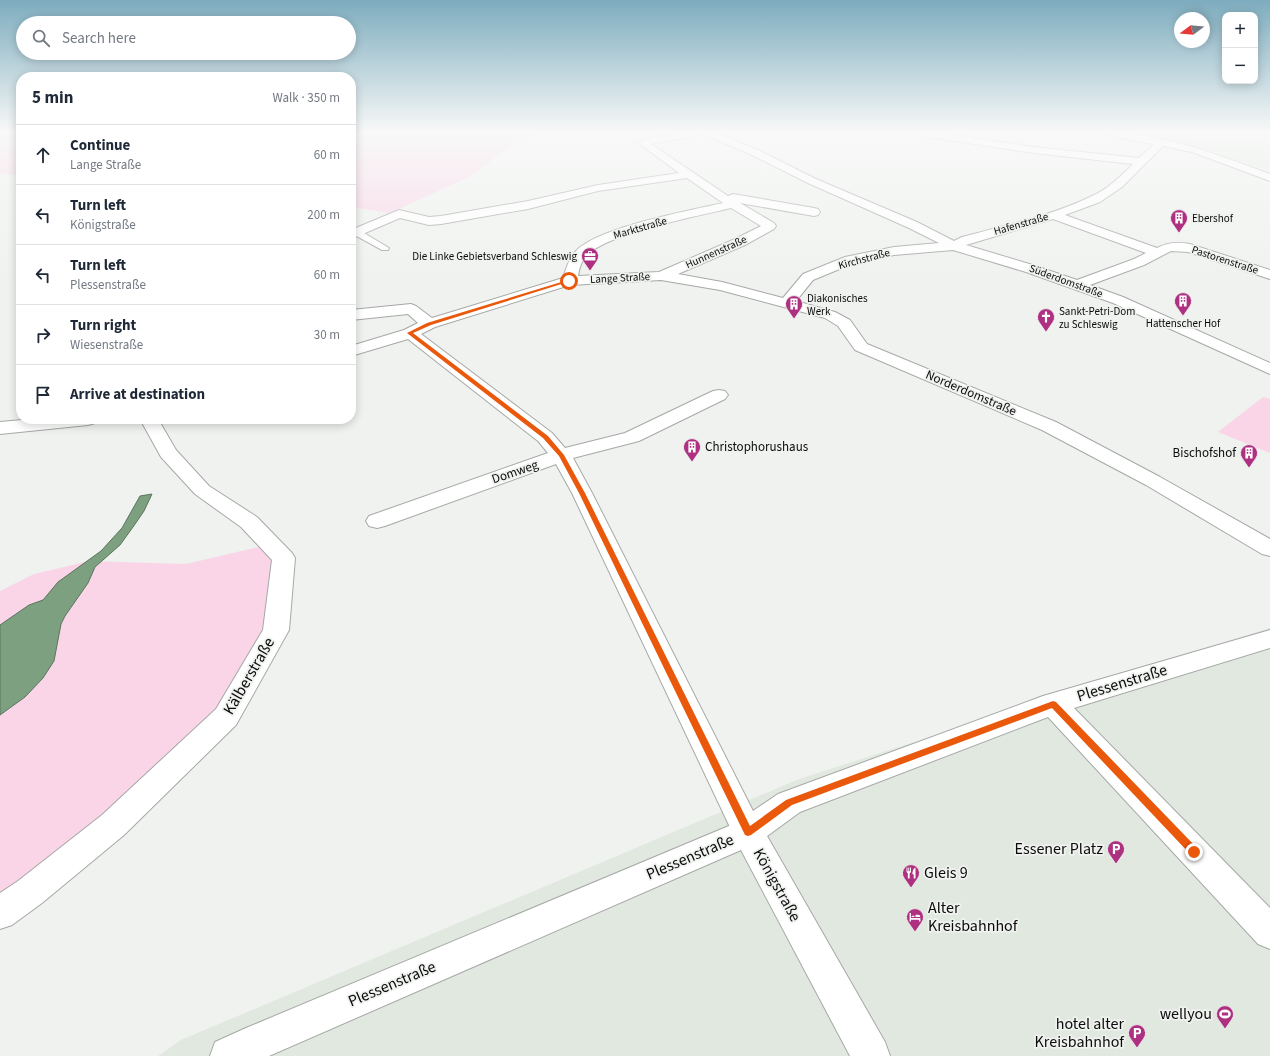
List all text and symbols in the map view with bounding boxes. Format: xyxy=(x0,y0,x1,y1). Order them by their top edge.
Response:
north arrow xyxy=(1174,12,1210,48)
map controls xyxy=(1222,12,1258,84)
button: + xyxy=(1222,12,1258,48)
search box xyxy=(16,16,356,60)
icon: search xyxy=(30,27,52,49)
text: Search here xyxy=(62,28,136,49)
button: − xyxy=(1222,48,1258,84)
text: 5 min xyxy=(32,86,73,110)
text: Walk · 350 m xyxy=(272,89,340,107)
text: Continue xyxy=(70,135,130,156)
icon: ahead xyxy=(32,144,54,166)
text: 60 m xyxy=(314,146,340,164)
text: Lange Straße xyxy=(70,156,141,174)
text: Turn left xyxy=(70,195,126,216)
icon: left xyxy=(32,204,54,226)
text: 200 m xyxy=(307,206,340,224)
building icon: Ebershof xyxy=(1169,208,1189,233)
street label: Hafenstraße xyxy=(992,209,1051,239)
place label: Ebershof xyxy=(1192,211,1234,226)
street label: Marktstraße xyxy=(611,213,669,243)
text: Königstraße xyxy=(70,216,136,234)
street label: Hunnenstraße xyxy=(683,232,750,272)
street label: Pastorenstraße xyxy=(1190,242,1261,278)
street label: Kirchstraße xyxy=(837,245,892,273)
office icon: Die Linke Gebietsverband Schleswig xyxy=(580,246,600,271)
place label: Die Linke Gebietsverband Schleswig xyxy=(412,249,577,264)
text: Turn left xyxy=(70,255,126,276)
street label: Süderdomstraße xyxy=(1027,261,1105,301)
icon: left xyxy=(32,264,54,286)
text: 60 m xyxy=(314,266,340,284)
street label: Lange Straße xyxy=(590,269,651,287)
route start xyxy=(560,272,578,290)
text: Plessenstraße xyxy=(70,276,146,294)
place label: Diakonisches Werk xyxy=(807,291,868,319)
building icon: Hattenscher Hof xyxy=(1173,291,1193,316)
building icon: Diakonisches Werk xyxy=(784,294,804,319)
place label: Sankt-Petri-Dom zu Schleswig xyxy=(1059,304,1135,332)
church icon: Sankt-Petri-Dom zu Schleswig xyxy=(1036,307,1056,332)
text: Turn right xyxy=(70,315,136,336)
place label: Hattenscher Hof xyxy=(1146,316,1221,331)
icon: right xyxy=(32,324,54,346)
text: 30 m xyxy=(314,326,340,344)
text: Wiesenstraße xyxy=(70,336,143,354)
street label: Norderdomstraße xyxy=(923,366,1019,420)
icon: arrive xyxy=(32,384,54,406)
text: Arrive at destination xyxy=(70,384,205,405)
building icon: Christophorushaus xyxy=(682,437,702,462)
place label: Christophorushaus xyxy=(705,438,809,456)
building icon: Bischofshof xyxy=(1239,443,1259,468)
place label: Bischofshof xyxy=(1173,444,1237,462)
street label: Domweg xyxy=(489,456,541,488)
street label: Kälberstraße xyxy=(218,633,280,719)
street label: Plessenstraße xyxy=(1074,659,1170,707)
street label: Plessenstraße xyxy=(643,829,737,885)
place label: Essener Platz xyxy=(1015,838,1103,860)
parking icon: Essener Platz xyxy=(1106,839,1126,864)
route end xyxy=(1185,843,1203,861)
street label: Königstraße xyxy=(748,844,806,926)
place label: Gleis 9 xyxy=(924,862,968,884)
restaurant icon: Gleis 9 xyxy=(901,863,921,888)
place label: Alter Kreisbahnhof xyxy=(928,897,1019,937)
hotel icon: Alter Kreisbahnhof xyxy=(905,907,925,932)
street label: Plessenstraße xyxy=(345,956,439,1012)
place label: wellyou xyxy=(1160,1003,1212,1025)
sports icon: wellyou xyxy=(1215,1004,1235,1029)
place label: hotel alter Kreisbahnhof xyxy=(1035,1013,1125,1053)
parking icon: hotel alter Kreisbahnhof xyxy=(1127,1023,1147,1048)

